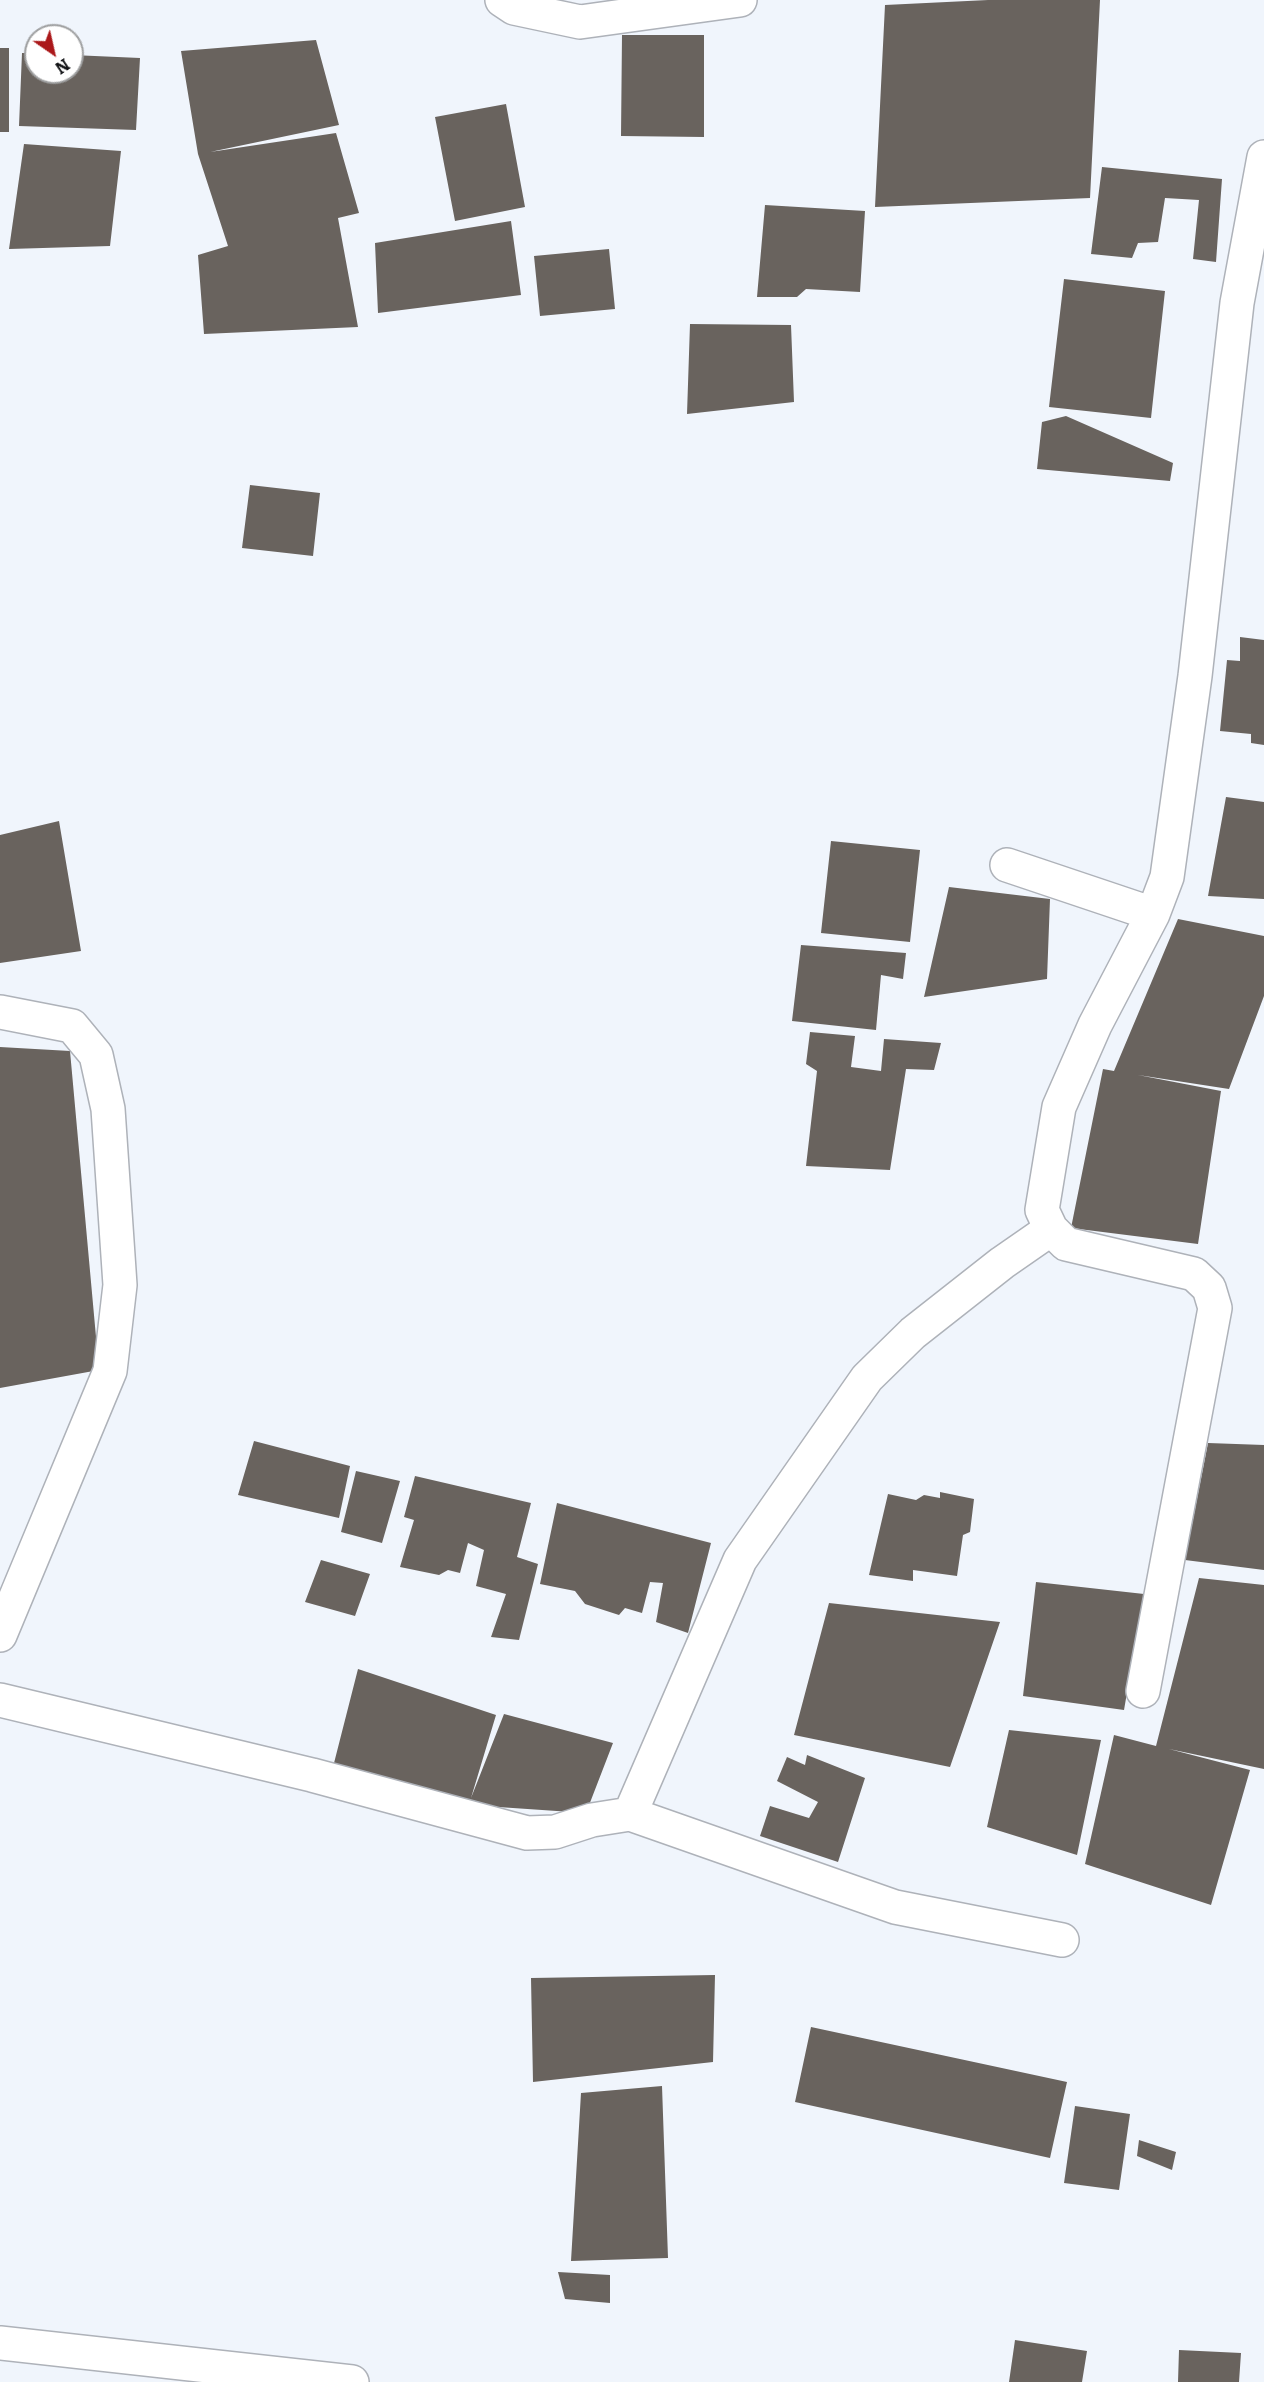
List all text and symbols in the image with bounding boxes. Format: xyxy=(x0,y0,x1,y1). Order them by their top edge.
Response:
north arrow xyxy=(24,24,84,84)
text: N xyxy=(51,54,75,81)

